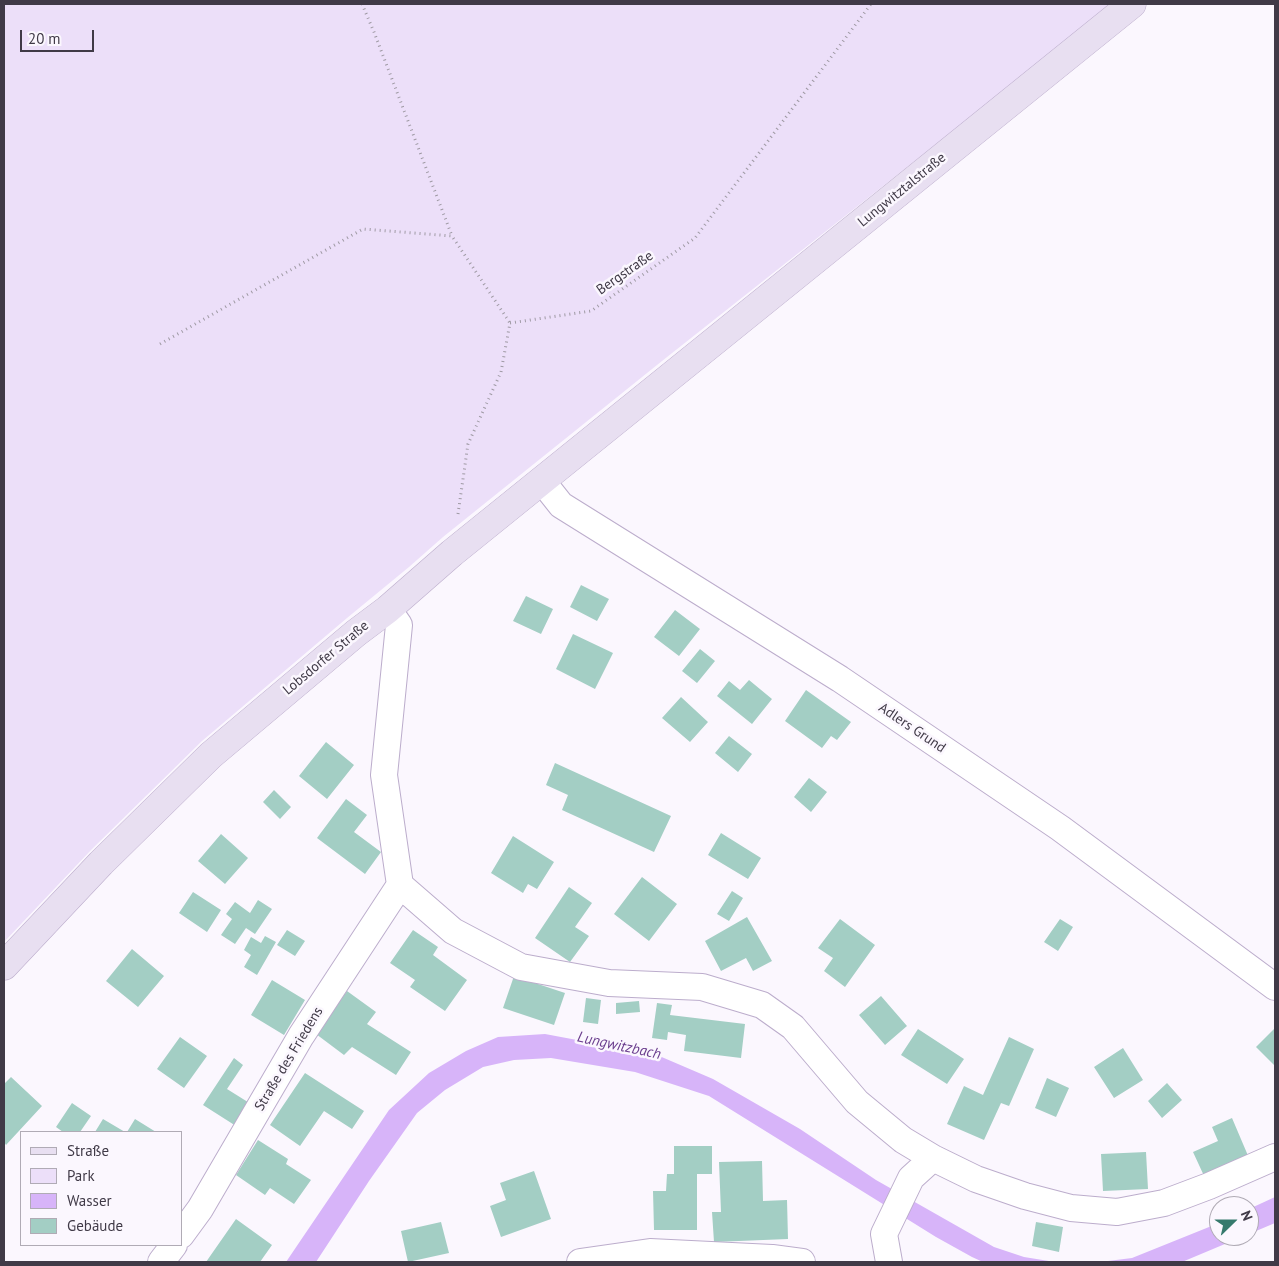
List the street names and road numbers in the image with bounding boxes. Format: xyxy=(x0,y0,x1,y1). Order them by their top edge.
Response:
street label: Lungwitztalstraße xyxy=(855,149,949,231)
street label: Bergstraße xyxy=(593,247,657,299)
street label: Lobsdorfer Straße xyxy=(280,617,372,699)
street label: Adlers Grund xyxy=(875,699,949,757)
street label: Straße des Friedens xyxy=(251,1004,327,1114)

